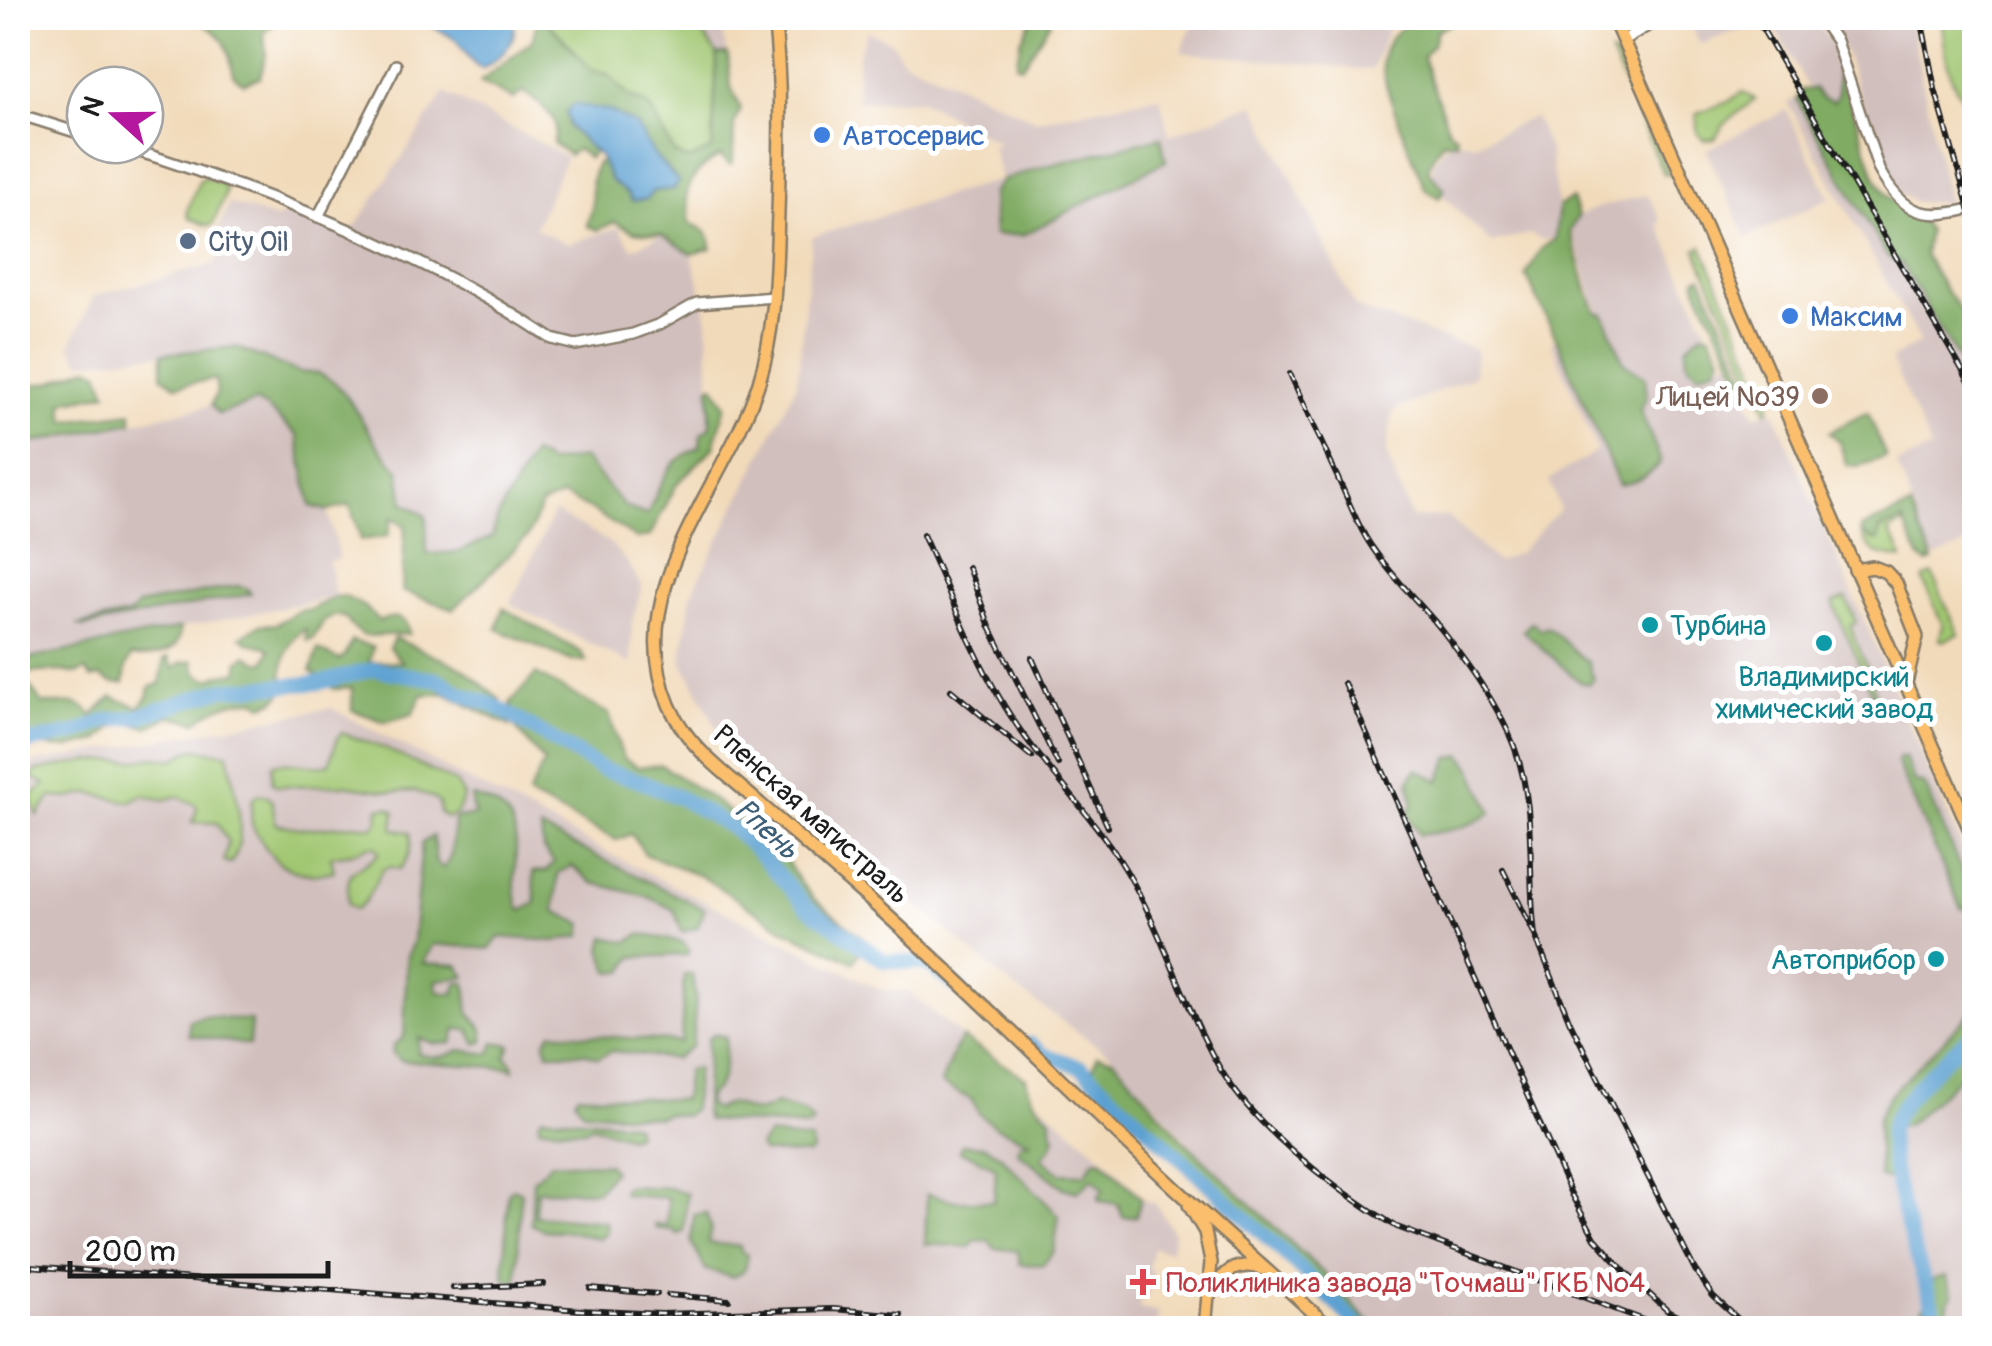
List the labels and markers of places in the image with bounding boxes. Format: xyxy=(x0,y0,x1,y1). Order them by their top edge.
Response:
place label: Автосервис xyxy=(842,119,985,154)
marker: Автосервис xyxy=(811,124,833,146)
place label: City Oil xyxy=(208,225,289,260)
marker: City Oil xyxy=(177,230,199,252)
place label: Максим xyxy=(1810,300,1903,335)
marker: Максим xyxy=(1779,305,1801,327)
place label: Лицей №39 xyxy=(1655,380,1800,415)
marker: Лицей №39 xyxy=(1809,385,1831,407)
place label: Турбина xyxy=(1670,609,1766,644)
marker: Турбина xyxy=(1639,614,1661,636)
marker: Владимирский химический завод xyxy=(1813,632,1835,654)
place label: Владимирский химический завод xyxy=(1715,660,1933,727)
place label: Автоприбор xyxy=(1771,943,1916,978)
marker: Автоприбор xyxy=(1925,948,1947,970)
place label: Поликлиника завода "Точмаш" ГКБ №4 xyxy=(1166,1266,1645,1301)
marker: Поликлиника завода "Точмаш" ГКБ №4 xyxy=(1130,1269,1156,1295)

